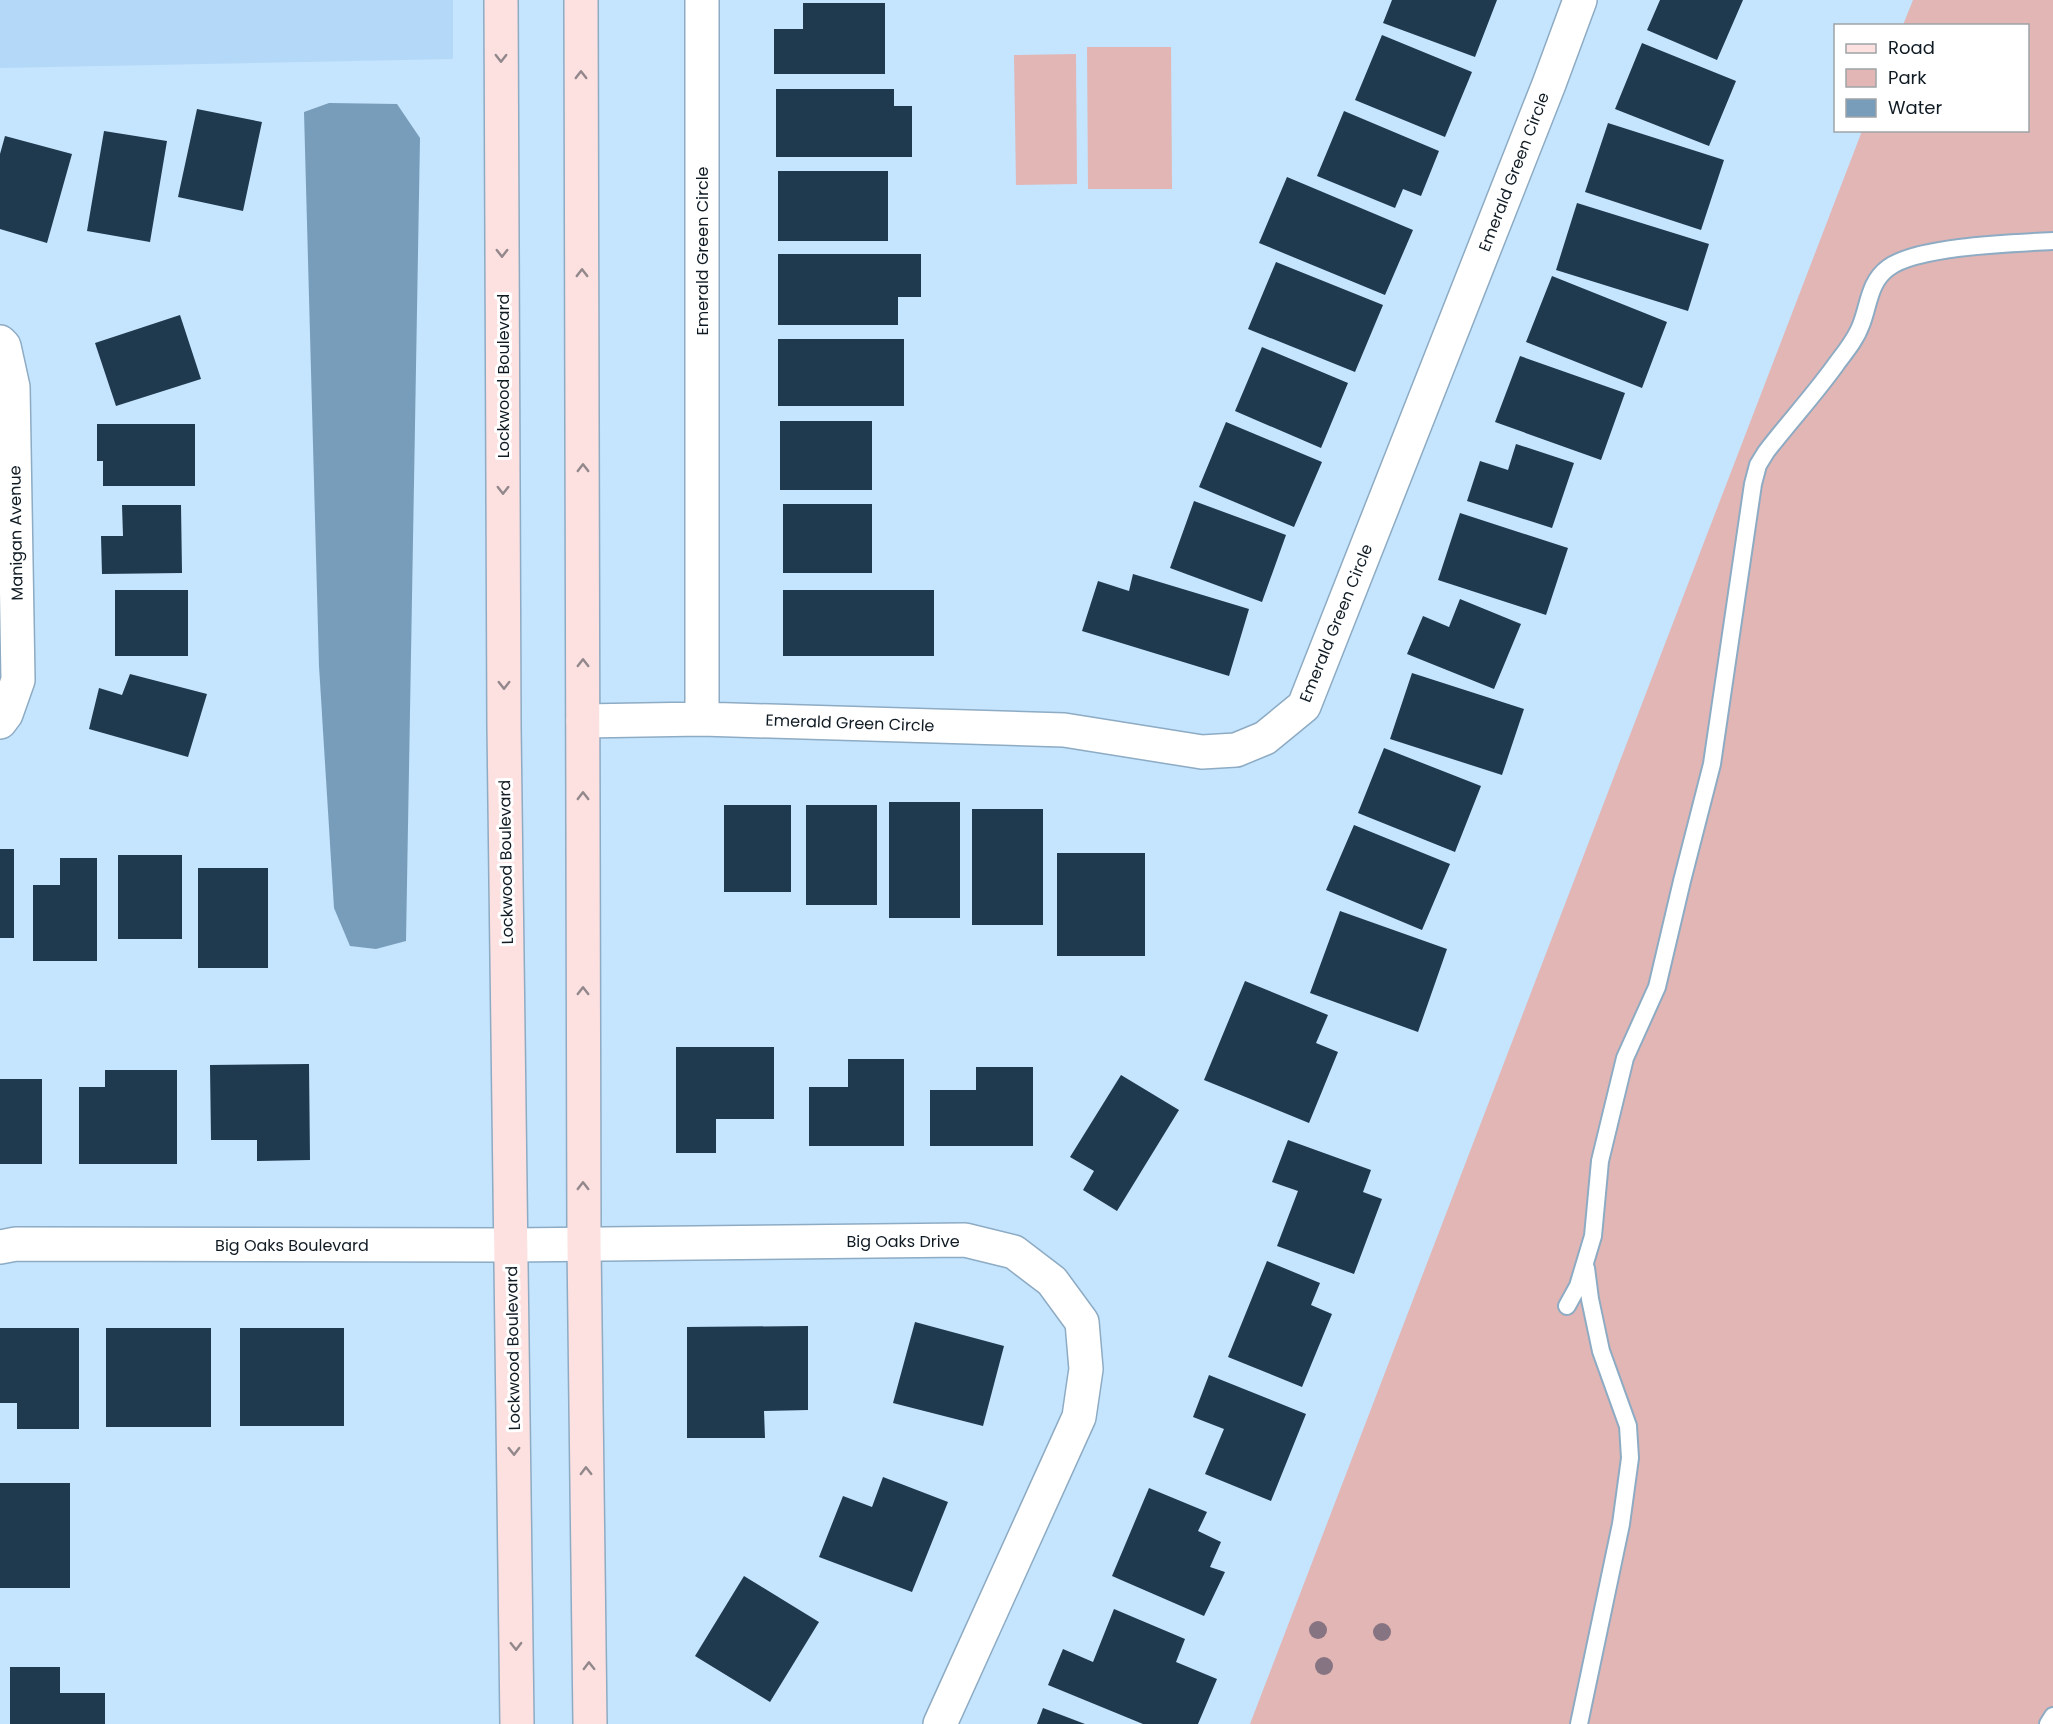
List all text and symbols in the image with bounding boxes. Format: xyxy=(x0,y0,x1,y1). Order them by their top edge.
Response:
legend xyxy=(1834,24,2029,132)
text: Road xyxy=(1888,35,1935,60)
one-way arrow xyxy=(495,54,507,63)
text: Park xyxy=(1888,65,1927,90)
one-way arrow xyxy=(575,71,588,80)
street label: Emerald Green Circle xyxy=(1473,89,1555,255)
text: Water xyxy=(1888,95,1942,120)
street label: Emerald Green Circle xyxy=(691,166,714,336)
one-way arrow xyxy=(496,249,508,258)
one-way arrow xyxy=(576,268,588,277)
street label: Lockwood Boulevard xyxy=(492,294,515,458)
one-way arrow xyxy=(577,463,589,472)
street label: Manigan Avenue xyxy=(3,465,29,601)
one-way arrow xyxy=(497,486,509,495)
street label: Emerald Green Circle xyxy=(1294,540,1378,706)
one-way arrow xyxy=(577,658,589,667)
one-way arrow xyxy=(498,681,510,690)
street label: Emerald Green Circle xyxy=(765,709,935,737)
street label: Lockwood Boulevard xyxy=(493,780,519,944)
one-way arrow xyxy=(577,791,589,800)
one-way arrow xyxy=(577,986,589,995)
one-way arrow xyxy=(577,1181,589,1190)
street label: Big Oaks Drive xyxy=(846,1230,960,1253)
street label: Big Oaks Boulevard xyxy=(215,1234,369,1257)
street label: Lockwood Boulevard xyxy=(500,1266,526,1430)
one-way arrow xyxy=(508,1446,520,1455)
one-way arrow xyxy=(580,1466,593,1475)
one-way arrow xyxy=(510,1641,523,1650)
one-way arrow xyxy=(583,1661,595,1670)

